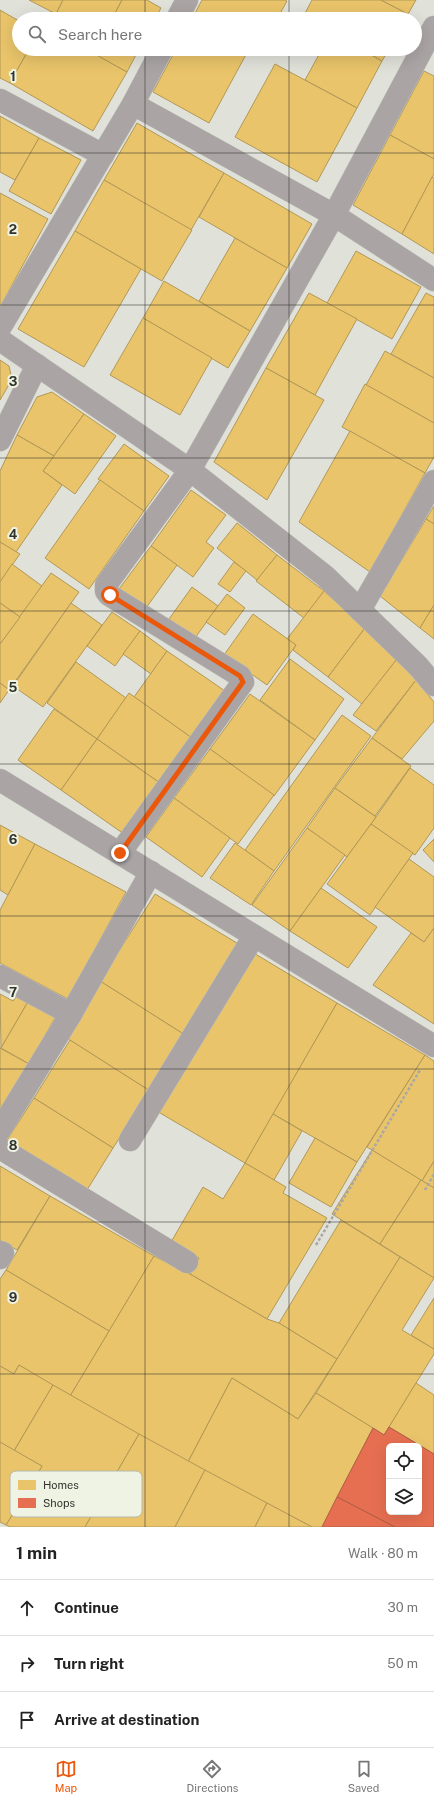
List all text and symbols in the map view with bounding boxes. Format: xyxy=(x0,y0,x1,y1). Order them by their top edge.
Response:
search box xyxy=(12,12,422,56)
icon: search xyxy=(26,23,48,45)
text: Search here xyxy=(58,26,142,43)
text: 1 xyxy=(10,69,16,84)
text: 2 xyxy=(9,222,17,237)
text: 3 xyxy=(9,374,18,389)
text: 4 xyxy=(9,527,18,542)
route start xyxy=(101,586,119,604)
text: 5 xyxy=(9,680,18,695)
text: 6 xyxy=(9,832,18,847)
route end xyxy=(111,844,129,862)
text: 7 xyxy=(9,985,17,1000)
text: 8 xyxy=(9,1138,18,1153)
text: 9 xyxy=(9,1290,17,1305)
map controls xyxy=(386,1443,422,1515)
button: locate xyxy=(386,1443,422,1479)
legend xyxy=(10,1471,142,1517)
text: Homes xyxy=(43,1479,79,1491)
button: layers xyxy=(386,1479,422,1515)
text: Shops xyxy=(43,1497,75,1509)
text: 1 min xyxy=(16,1543,57,1563)
text: Walk · 80 m xyxy=(348,1546,418,1561)
icon: ahead xyxy=(16,1597,38,1619)
text: Continue xyxy=(54,1599,119,1616)
text: 30 m xyxy=(388,1600,418,1615)
icon: right xyxy=(16,1653,38,1675)
text: Turn right xyxy=(54,1655,124,1672)
text: 50 m xyxy=(387,1656,418,1671)
icon: arrive xyxy=(16,1709,38,1731)
text: Arrive at destination xyxy=(54,1711,199,1728)
tab: Map xyxy=(55,1758,77,1794)
tab: Directions xyxy=(187,1758,238,1794)
tab: Saved xyxy=(348,1758,379,1794)

